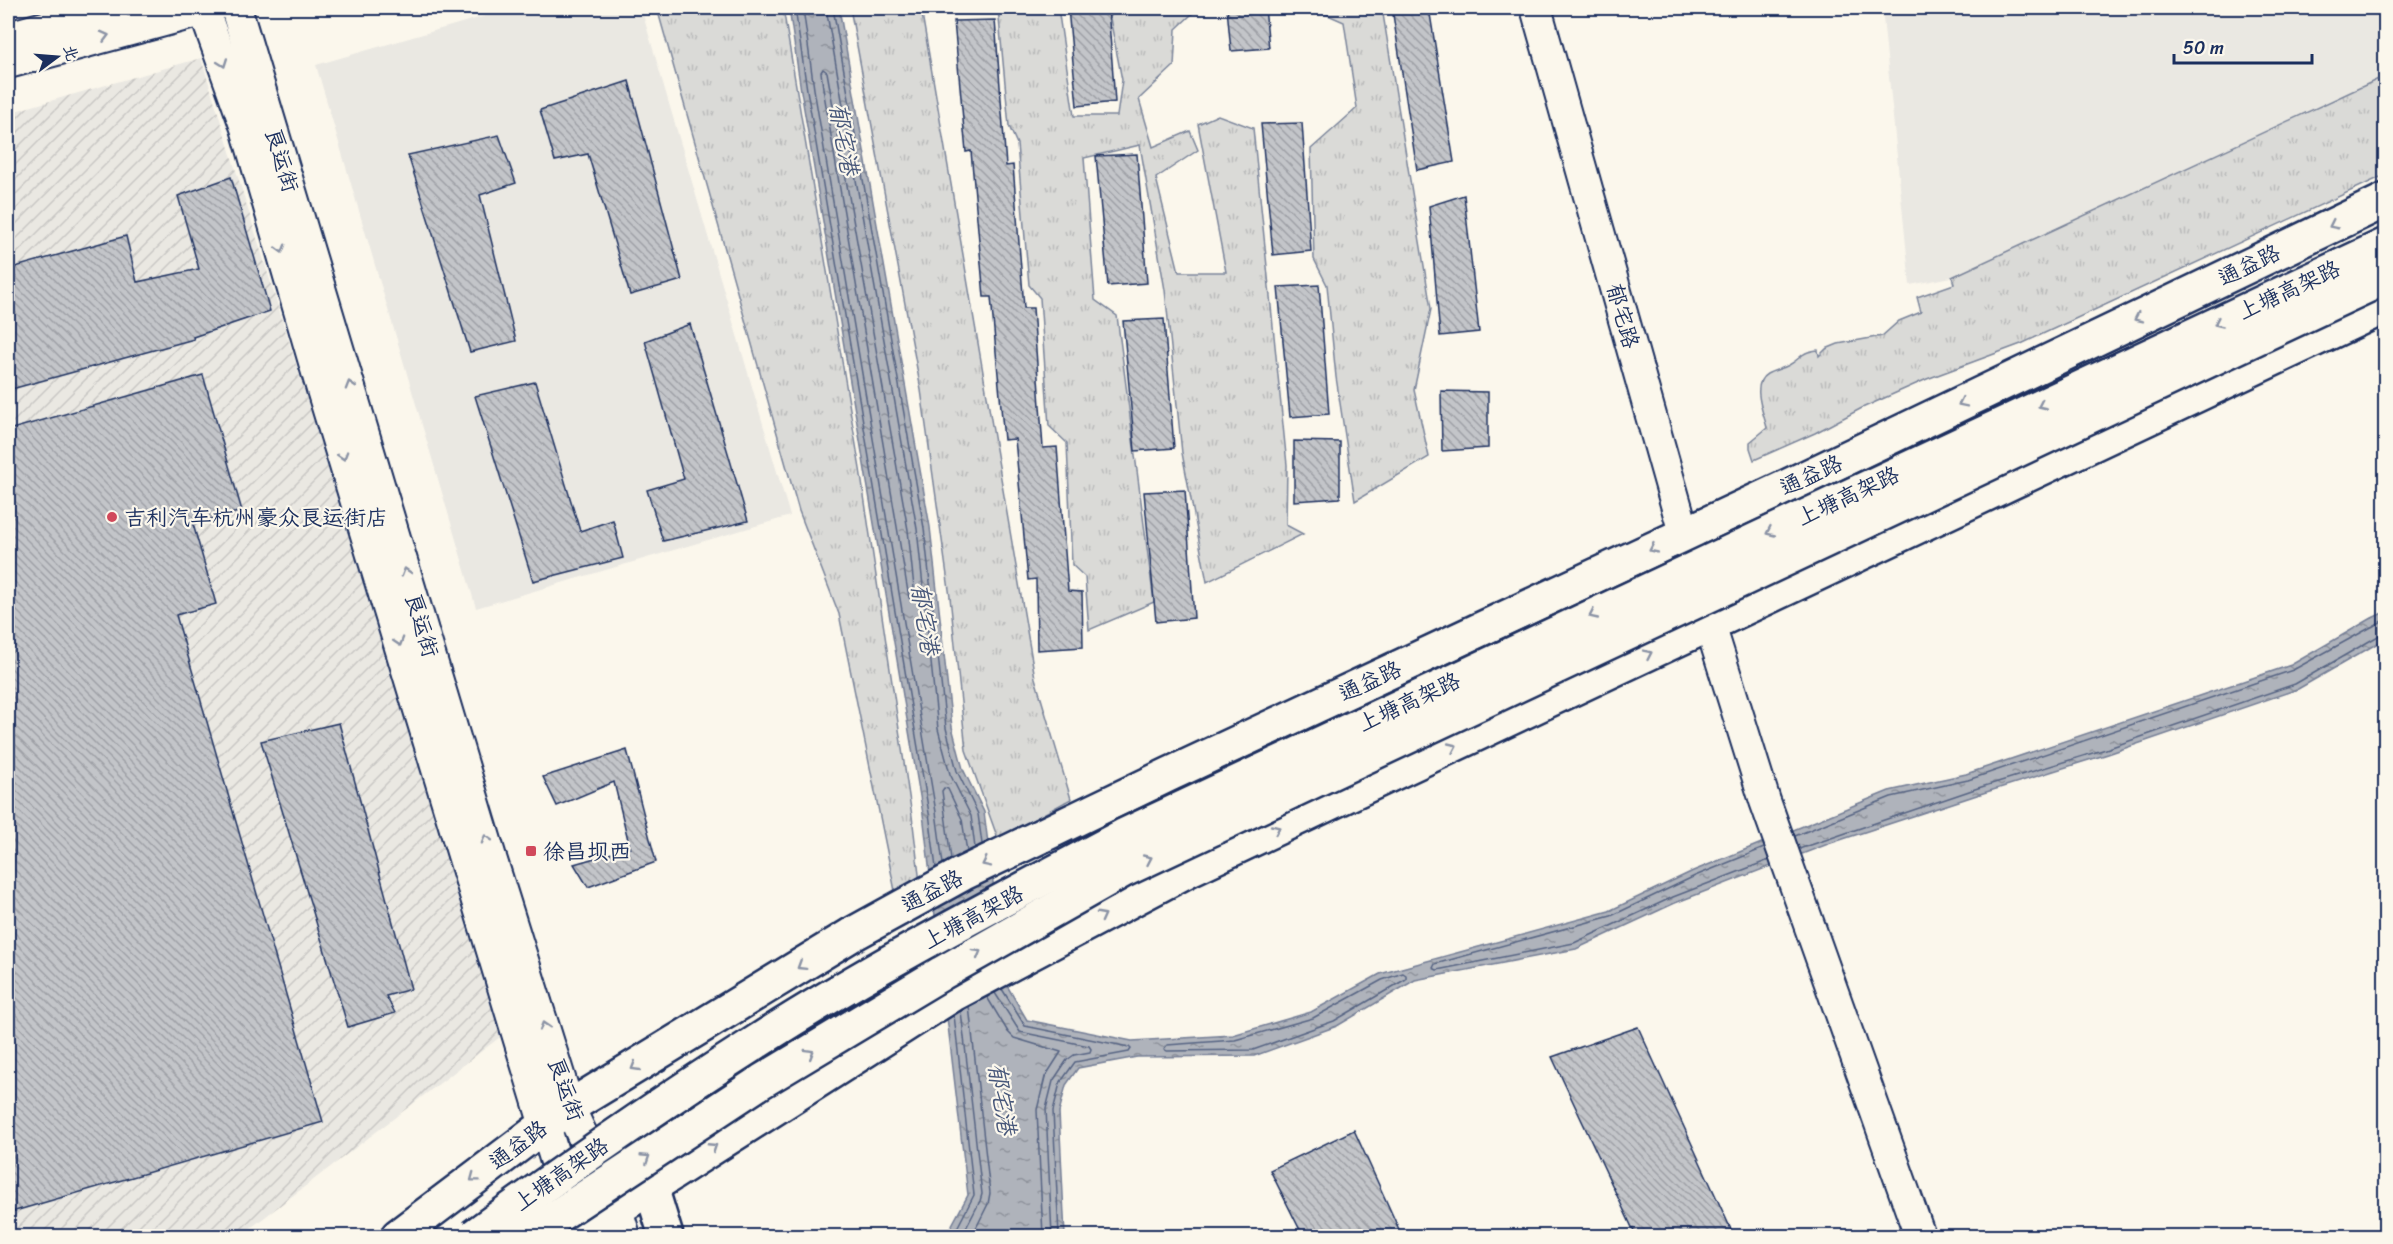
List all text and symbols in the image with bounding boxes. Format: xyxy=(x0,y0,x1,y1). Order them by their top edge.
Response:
north arrow xyxy=(27,27,87,87)
scale bar xyxy=(2174,27,2312,65)
one-way arrow xyxy=(99,31,109,44)
text: 50 m xyxy=(2183,32,2224,64)
text: 北 xyxy=(55,41,87,65)
one-way arrow xyxy=(215,57,228,68)
water label: 郁宅港 xyxy=(817,100,871,180)
street label: 良运街 xyxy=(254,123,310,197)
one-way arrow xyxy=(2328,218,2339,230)
street label: 通益路 xyxy=(2211,233,2287,297)
one-way arrow xyxy=(274,243,286,254)
street label: 上塘高架路 xyxy=(2231,249,2347,331)
street label: 郁宅路 xyxy=(1595,279,1651,353)
one-way arrow xyxy=(2133,311,2144,323)
one-way arrow xyxy=(2214,315,2225,327)
one-way arrow xyxy=(345,380,357,391)
one-way arrow xyxy=(1958,395,1969,407)
one-way arrow xyxy=(2037,398,2048,410)
street label: 通益路 xyxy=(1773,443,1849,507)
one-way arrow xyxy=(335,450,348,461)
street label: 上塘高架路 xyxy=(1790,455,1906,537)
place label: 吉利汽车杭州豪众良运街店 xyxy=(124,498,388,537)
marker: 吉利汽车杭州豪众良运街店 xyxy=(105,510,119,524)
one-way arrow xyxy=(1765,525,1776,537)
one-way arrow xyxy=(1649,542,1660,554)
one-way arrow xyxy=(401,567,413,578)
water label: 郁宅港 xyxy=(899,580,952,660)
street label: 良运街 xyxy=(394,588,450,662)
one-way arrow xyxy=(1589,608,1600,620)
one-way arrow xyxy=(392,636,404,647)
street label: 通益路 xyxy=(1332,649,1408,713)
one-way arrow xyxy=(1642,650,1653,662)
street label: 上塘高架路 xyxy=(1351,661,1467,743)
one-way arrow xyxy=(1446,742,1457,754)
one-way arrow xyxy=(1270,825,1281,837)
place label: 徐昌坝西 xyxy=(543,832,631,871)
one-way arrow xyxy=(481,834,493,845)
marker: 徐昌坝西 xyxy=(524,844,538,858)
one-way arrow xyxy=(1141,854,1152,866)
one-way arrow xyxy=(981,855,992,867)
street label: 通益路 xyxy=(894,858,970,924)
street label: 上塘高架路 xyxy=(915,874,1031,960)
one-way arrow xyxy=(1095,912,1106,923)
one-way arrow xyxy=(971,949,982,960)
one-way arrow xyxy=(797,958,807,970)
one-way arrow xyxy=(539,1021,551,1032)
one-way arrow xyxy=(804,1048,814,1060)
street label: 良运街 xyxy=(536,1051,596,1127)
one-way arrow xyxy=(631,1060,641,1072)
water label: 郁宅港 xyxy=(976,1060,1029,1140)
street label: 通益路 xyxy=(480,1110,556,1180)
street label: 上塘高架路 xyxy=(505,1126,617,1222)
one-way arrow xyxy=(707,1142,717,1154)
one-way arrow xyxy=(639,1154,650,1165)
one-way arrow xyxy=(470,1171,481,1182)

